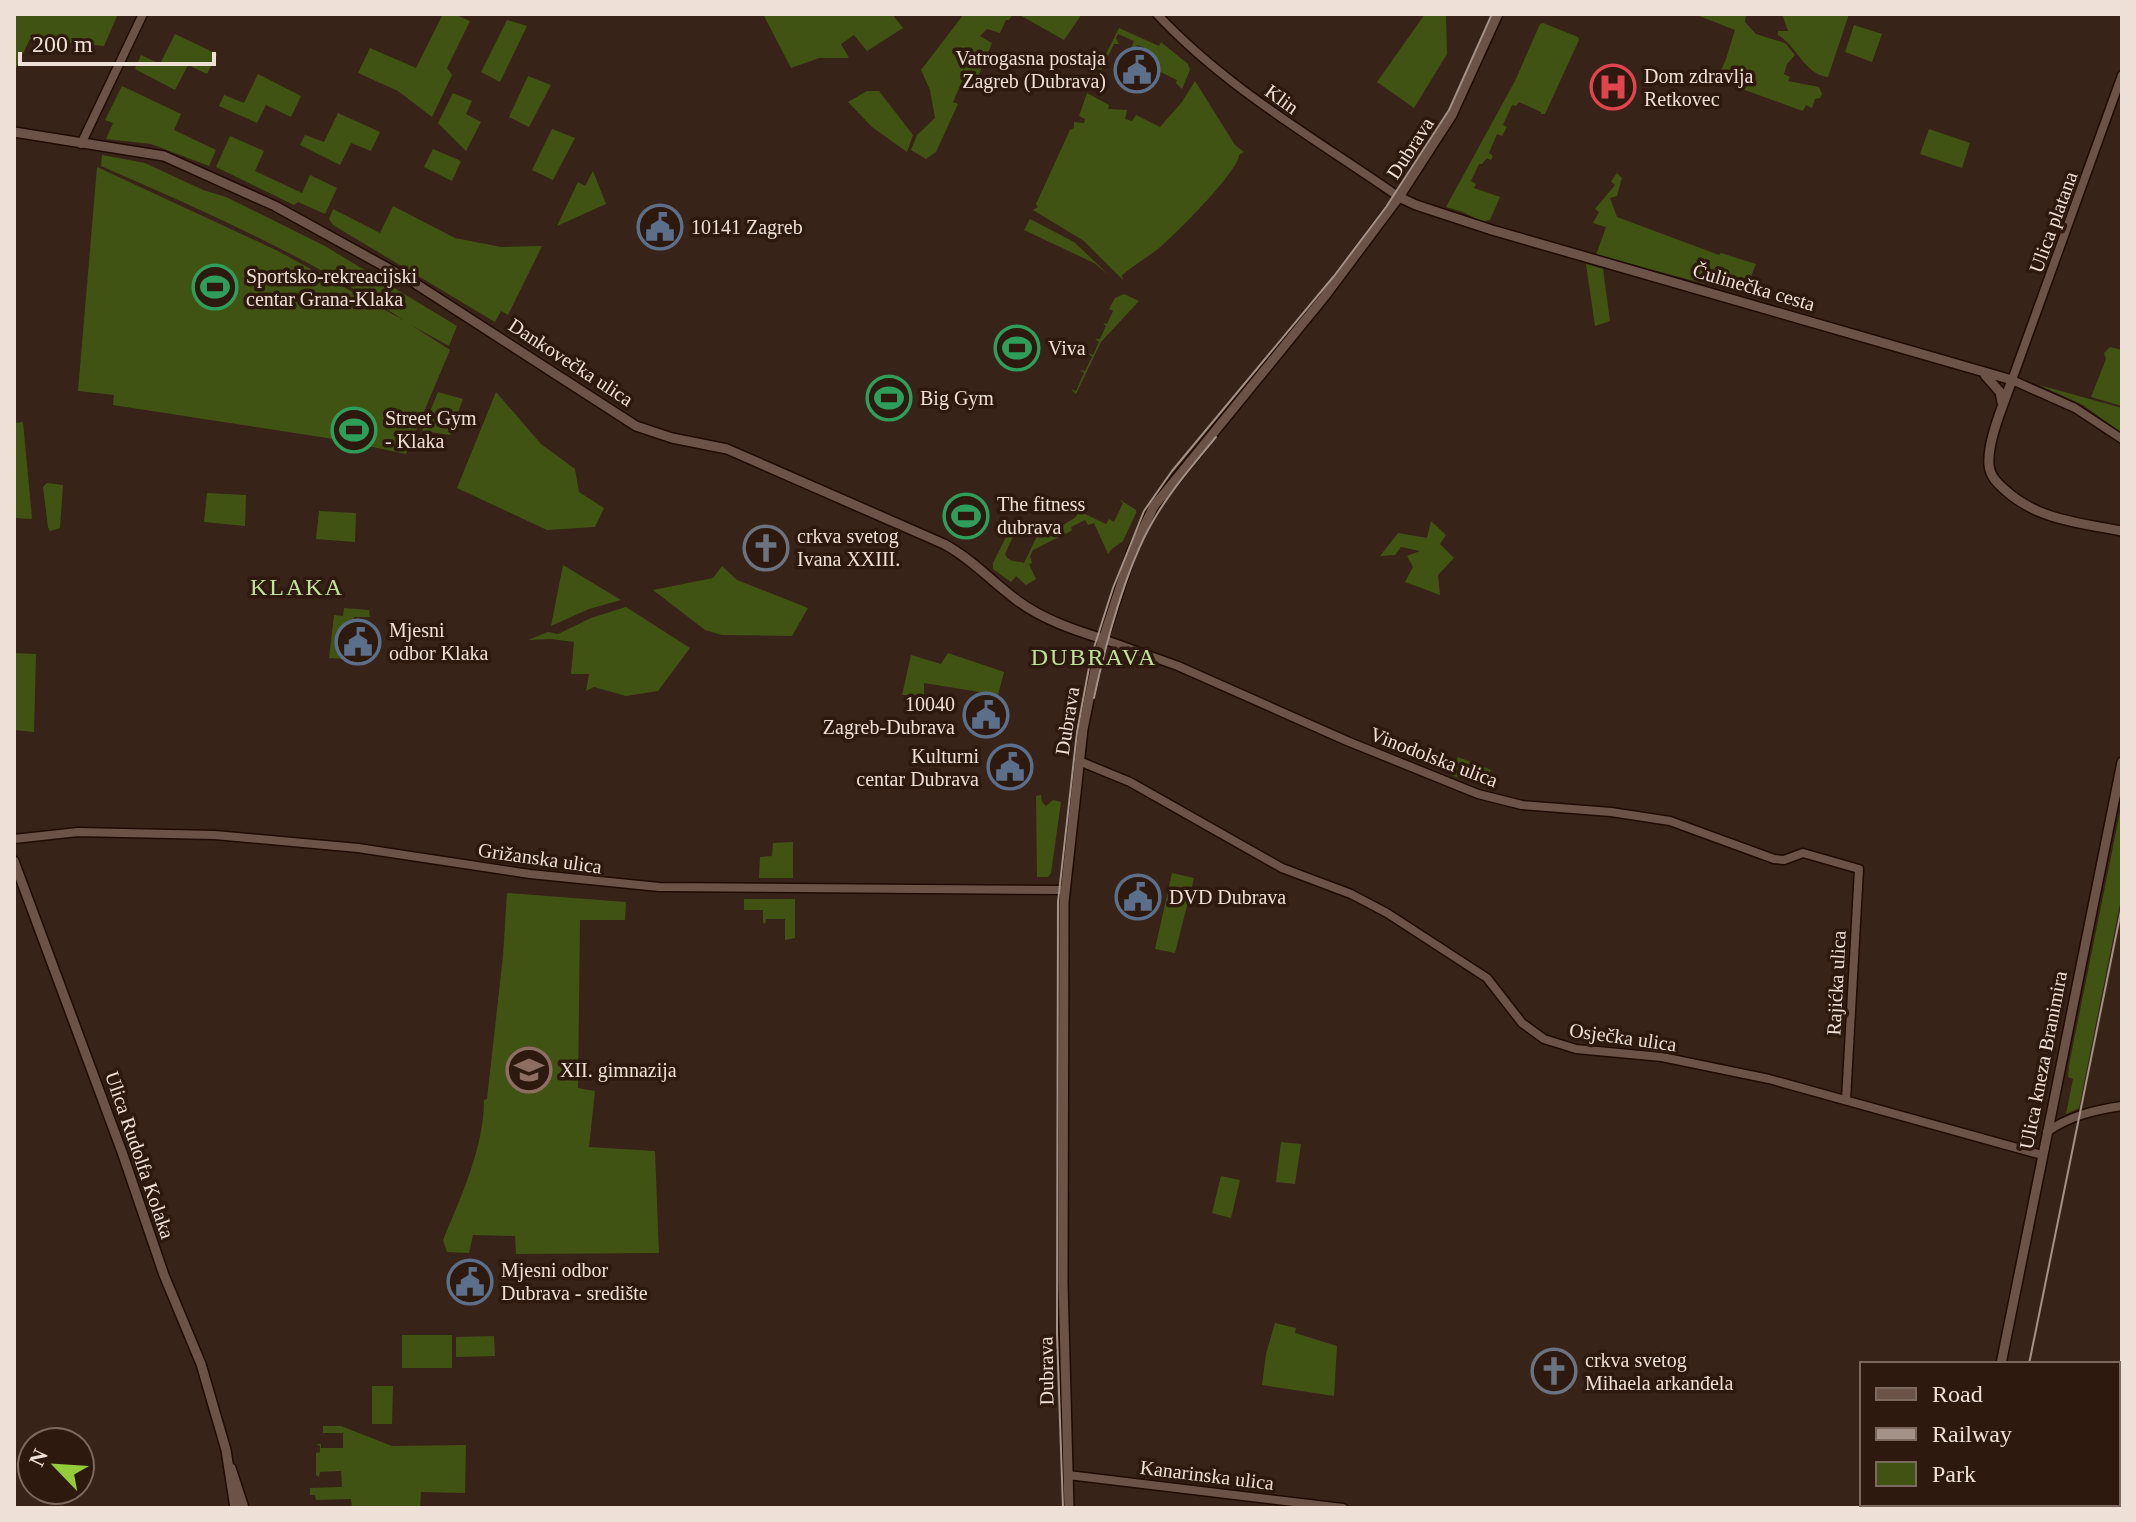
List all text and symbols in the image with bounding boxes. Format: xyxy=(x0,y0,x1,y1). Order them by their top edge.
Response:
scale bar xyxy=(20,16,214,66)
text: 200 m xyxy=(32,31,93,57)
public building icon: Vatrogasna postaja Zagreb (Dubrava) xyxy=(1113,46,1161,94)
place label: Vatrogasna postaja Zagreb (Dubrava) xyxy=(955,47,1106,93)
hospital icon: Dom zdravlja Retkovec xyxy=(1589,63,1637,111)
place label: Dom zdravlja Retkovec xyxy=(1644,65,1754,110)
street label: Klin xyxy=(1261,80,1303,118)
street label: Dubrava xyxy=(1382,113,1438,183)
street label: Ulica platana xyxy=(2025,168,2082,276)
public building icon: 10141 Zagreb xyxy=(636,203,684,251)
place label: 10141 Zagreb xyxy=(691,216,803,239)
street label: Čulinečka cesta xyxy=(1690,258,1818,315)
sports icon: Sportsko-rekreacijski centar Grana-Klaka xyxy=(191,263,239,311)
place label: Sportsko-rekreacijski centar Grana-Klaka xyxy=(246,265,418,310)
street label: Dankovečka ulica xyxy=(505,314,637,410)
sports icon: Viva xyxy=(993,324,1041,372)
place label: Viva xyxy=(1048,337,1086,359)
sports icon: Big Gym xyxy=(865,374,913,422)
place label: Big Gym xyxy=(920,387,994,410)
sports icon: Street Gym - Klaka xyxy=(330,406,378,454)
place label: Street Gym - Klaka xyxy=(385,407,477,452)
sports icon: The fitness dubrava xyxy=(942,492,990,540)
place label: The fitness dubrava xyxy=(997,493,1086,538)
church icon: crkva svetog Ivana XXIII. xyxy=(742,524,790,572)
place label: crkva svetog Ivana XXIII. xyxy=(797,525,900,570)
district label: KLAKA xyxy=(250,574,344,600)
public building icon: Mjesni odbor Klaka xyxy=(334,618,382,666)
place label: Mjesni odbor Klaka xyxy=(389,619,489,664)
district label: DUBRAVA xyxy=(1031,644,1157,670)
street label: Dubrava xyxy=(1051,685,1083,757)
public building icon: 10040 Zagreb-Dubrava xyxy=(962,691,1010,739)
place label: 10040 Zagreb-Dubrava xyxy=(823,693,955,739)
street label: Vinodolska ulica xyxy=(1367,723,1501,791)
public building icon: Kulturni centar Dubrava xyxy=(986,743,1034,791)
place label: Kulturni centar Dubrava xyxy=(856,745,979,790)
street label: Grižanska ulica xyxy=(477,838,604,878)
public building icon: DVD Dubrava xyxy=(1114,873,1162,921)
place label: DVD Dubrava xyxy=(1169,886,1286,908)
street label: Rajićka ulica xyxy=(1822,930,1851,1036)
street label: Ulica kneza Branimira xyxy=(2015,969,2071,1151)
street label: Osječka ulica xyxy=(1568,1019,1678,1056)
school or university icon: XII. gimnazija xyxy=(505,1046,553,1094)
place label: XII. gimnazija xyxy=(560,1059,677,1082)
street label: Ulica Rudolfa Kolaka xyxy=(101,1068,179,1242)
public building icon: Mjesni odbor Dubrava - središte xyxy=(446,1258,494,1306)
place label: Mjesni odbor Dubrava - središte xyxy=(501,1259,648,1304)
street label: Dubrava xyxy=(1034,1336,1058,1406)
church icon: crkva svetog Mihaela arkanđela xyxy=(1530,1347,1578,1395)
place label: crkva svetog Mihaela arkanđela xyxy=(1585,1349,1733,1394)
legend xyxy=(1860,1362,2120,1506)
text: Road xyxy=(1932,1381,1983,1407)
text: Railway xyxy=(1932,1421,2012,1447)
north arrow xyxy=(16,1426,96,1506)
text: N xyxy=(24,1445,53,1470)
street label: Kanarinska ulica xyxy=(1139,1456,1275,1494)
text: Park xyxy=(1932,1461,1976,1487)

